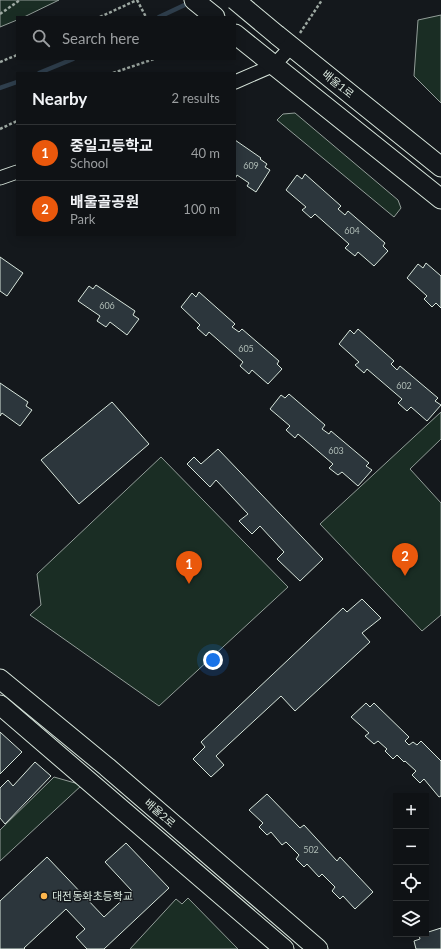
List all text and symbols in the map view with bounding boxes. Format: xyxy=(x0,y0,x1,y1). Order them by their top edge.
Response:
search box xyxy=(16,16,236,60)
icon: search xyxy=(30,27,52,49)
text: Search here xyxy=(62,29,139,47)
street label: 배울1로 xyxy=(320,67,357,100)
text: Nearby xyxy=(32,88,87,109)
text: 2 results xyxy=(172,90,220,106)
text: 중일고등학교 xyxy=(70,136,153,154)
text: 1 xyxy=(41,145,49,161)
text: 40 m xyxy=(191,145,220,161)
text: School xyxy=(70,155,108,171)
house number: 609 xyxy=(243,160,259,171)
text: 배울골공원 xyxy=(70,192,139,210)
text: 2 xyxy=(41,201,49,217)
text: 100 m xyxy=(183,201,220,217)
text: Park xyxy=(70,211,95,227)
house number: 604 xyxy=(344,225,360,236)
house number: 606 xyxy=(99,300,115,311)
house number: 605 xyxy=(238,343,254,354)
house number: 602 xyxy=(396,380,412,391)
house number: 603 xyxy=(328,445,344,456)
pin: 2 xyxy=(392,543,418,576)
pin: 1 xyxy=(176,551,202,584)
your location xyxy=(203,650,223,670)
map controls xyxy=(393,793,429,937)
button: + xyxy=(393,793,429,829)
street label: 배울2로 xyxy=(142,796,178,830)
button: − xyxy=(393,829,429,865)
house number: 502 xyxy=(303,844,319,855)
button: locate xyxy=(393,865,429,901)
place label: 대전동화초등학교 xyxy=(52,889,133,902)
marker: 대전동화초등학교 xyxy=(39,891,49,901)
button: layers xyxy=(393,901,429,937)

